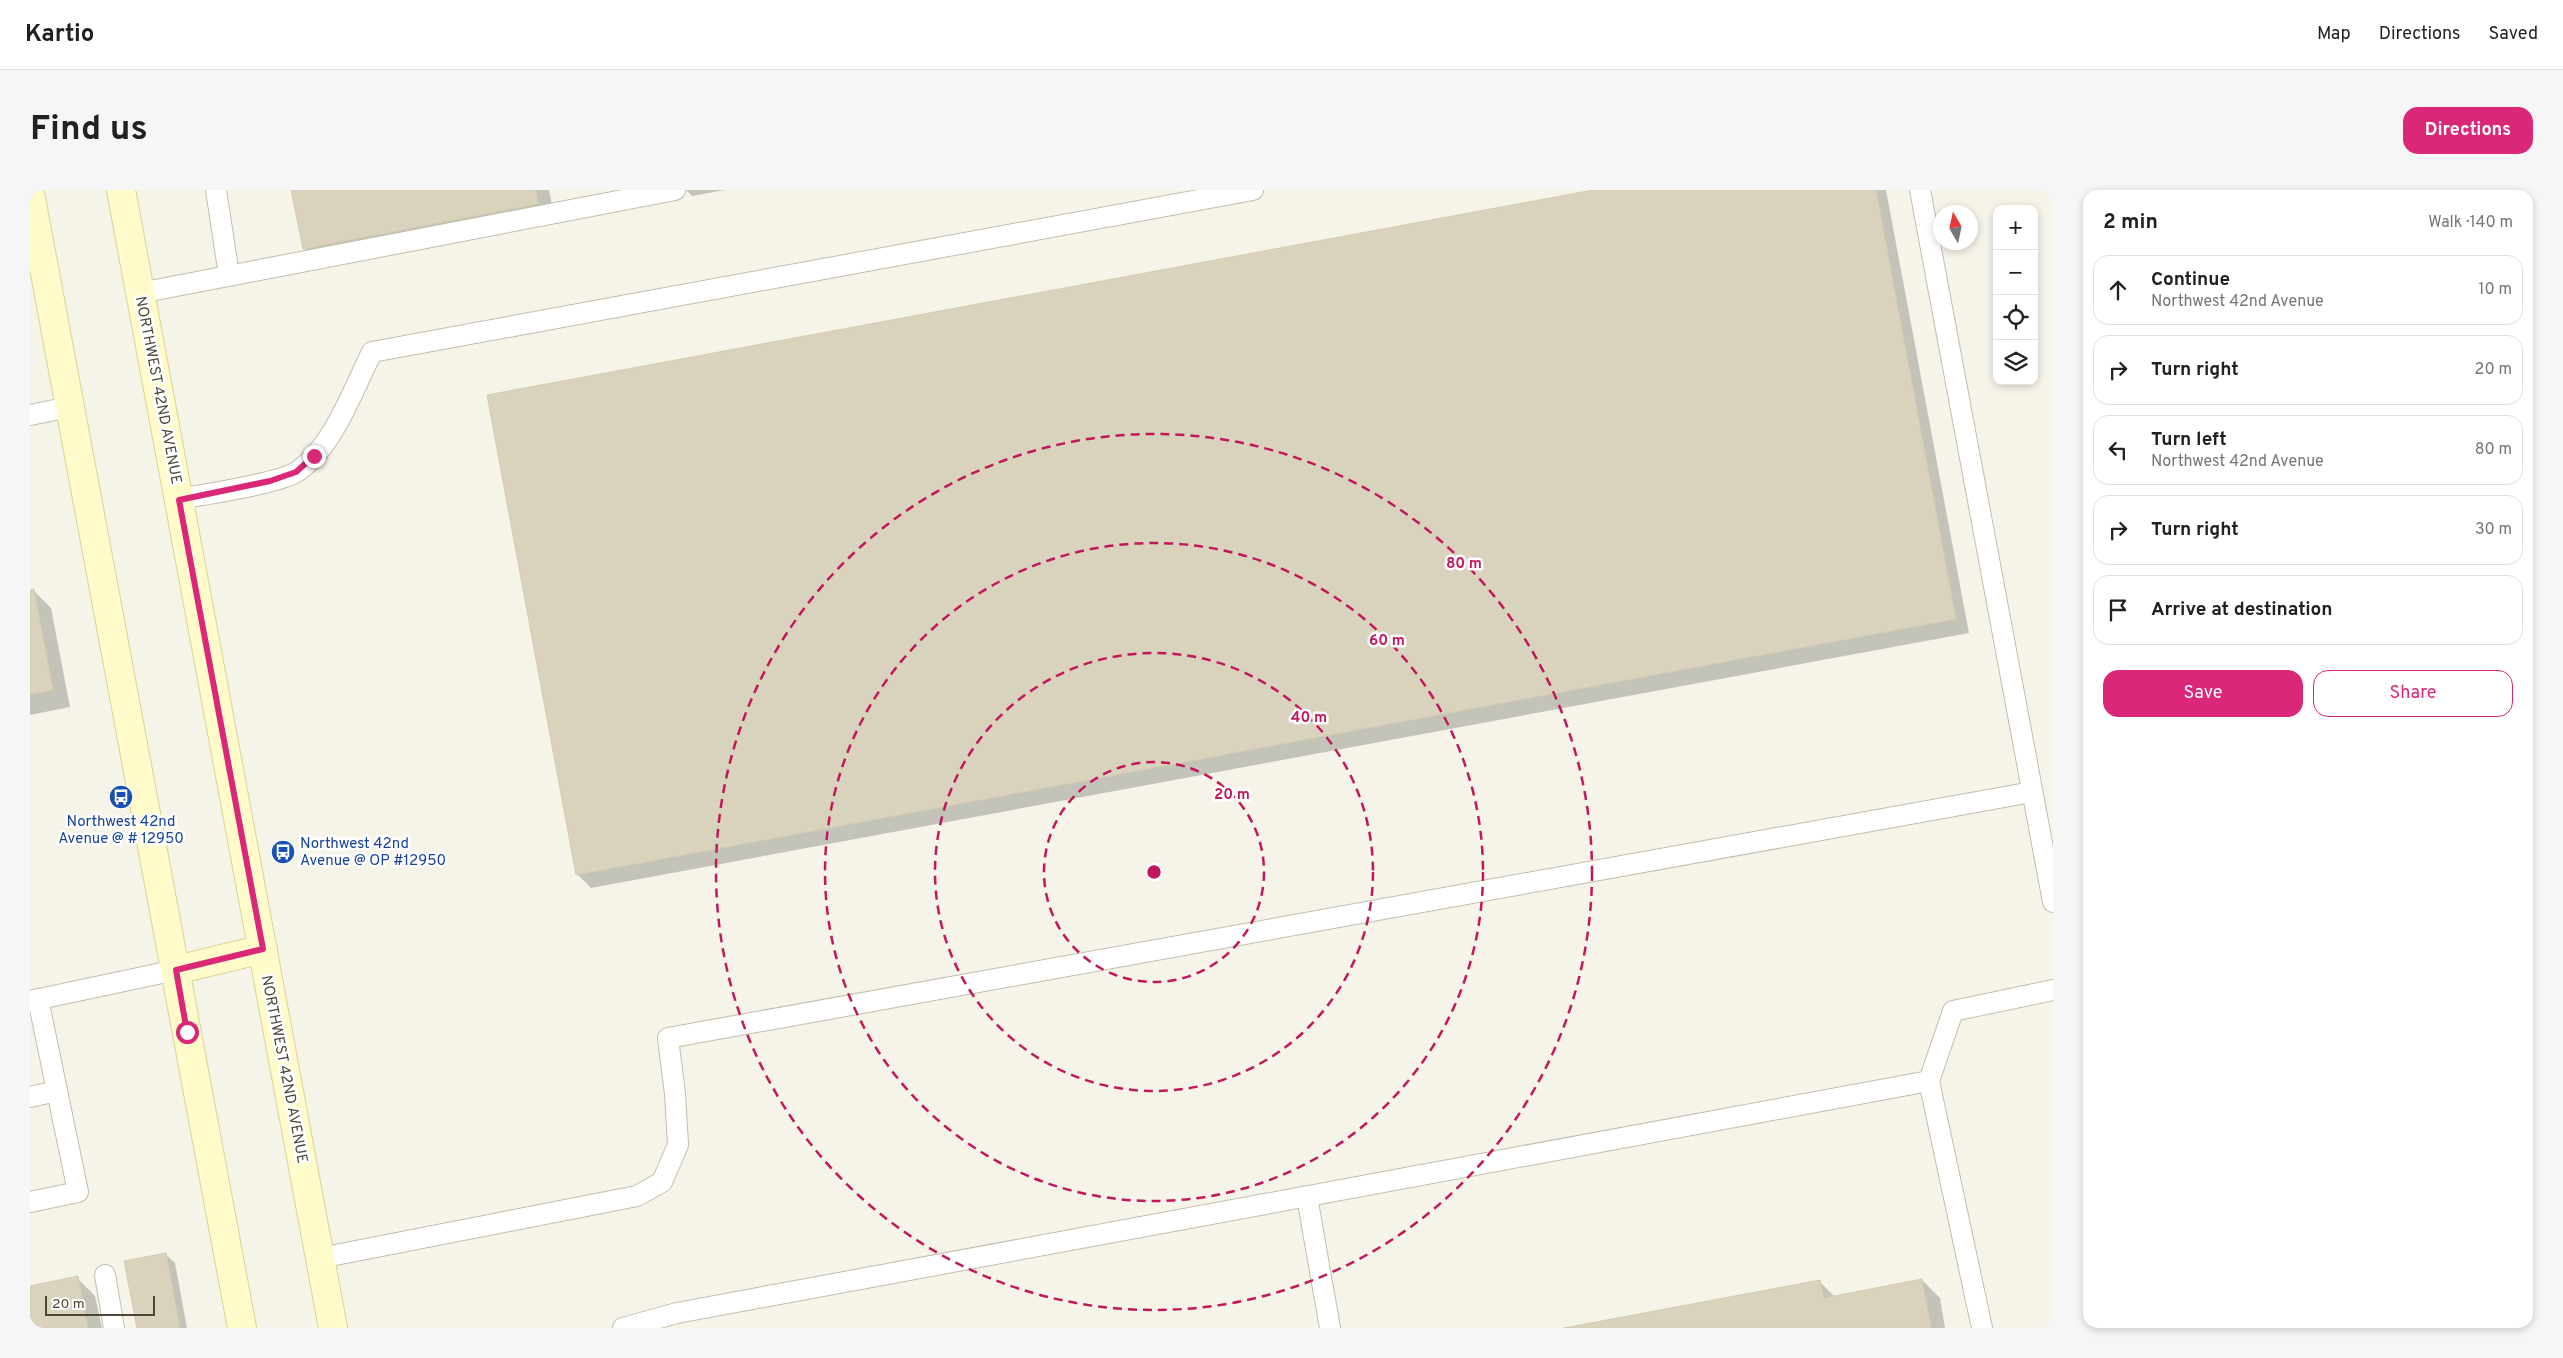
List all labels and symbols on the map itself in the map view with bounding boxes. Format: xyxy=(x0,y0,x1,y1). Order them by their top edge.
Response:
north arrow xyxy=(1933,205,1978,250)
street label: NORTHWEST 42ND AVENUE xyxy=(130,295,185,486)
route end xyxy=(303,445,326,468)
text: 80 m xyxy=(1446,555,1482,574)
text: 60 m xyxy=(1369,632,1405,651)
text: 40 m xyxy=(1291,709,1327,728)
bus stop icon: Northwest 42nd Avenue @ # 12950 xyxy=(108,784,134,810)
text: 20 m xyxy=(1214,786,1250,805)
place label: Northwest 42nd Avenue @ # 12950 xyxy=(58,813,184,849)
place label: Northwest 42nd Avenue @ OP #12950 xyxy=(300,835,446,871)
bus stop icon: Northwest 42nd Avenue @ OP #12950 xyxy=(270,839,296,865)
centre of rings xyxy=(1145,863,1163,881)
street label: NORTHWEST 42ND AVENUE xyxy=(256,974,311,1165)
route start xyxy=(176,1021,199,1044)
scale bar xyxy=(45,1293,155,1316)

